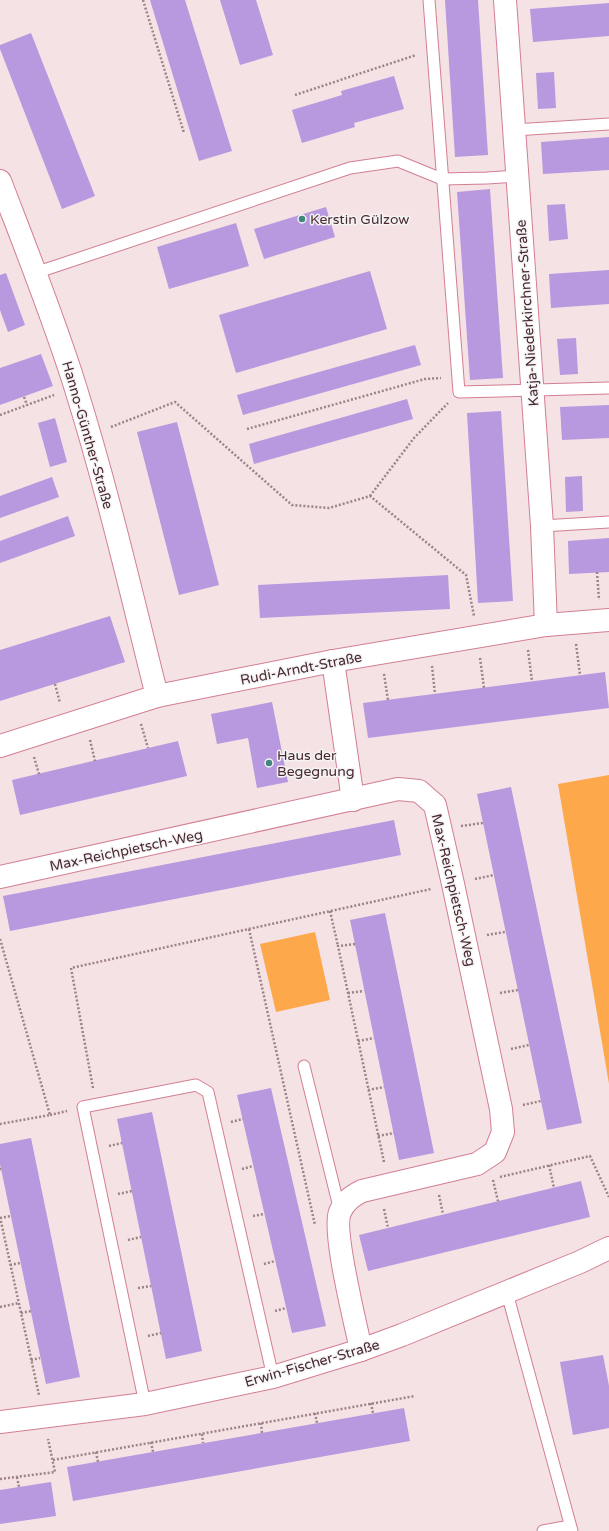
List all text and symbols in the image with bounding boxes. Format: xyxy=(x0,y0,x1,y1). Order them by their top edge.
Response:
place label: Kerstin Gülzow xyxy=(310,211,409,228)
marker: Kerstin Gülzow xyxy=(297,214,307,224)
street label: Katja-Niederkirchner-Straße xyxy=(512,219,543,407)
street label: Hanno-Günther-Straße xyxy=(58,359,117,511)
street label: Rudi-Arndt-Straße xyxy=(239,648,363,689)
place label: Haus der Begegnung xyxy=(277,747,355,780)
marker: Haus der Begegnung xyxy=(264,758,274,768)
street label: Max-Reichpietsch-Weg xyxy=(428,812,479,968)
street label: Max-Reichpietsch-Weg xyxy=(48,826,204,875)
street label: Erwin-Fischer-Straße xyxy=(243,1336,382,1391)

